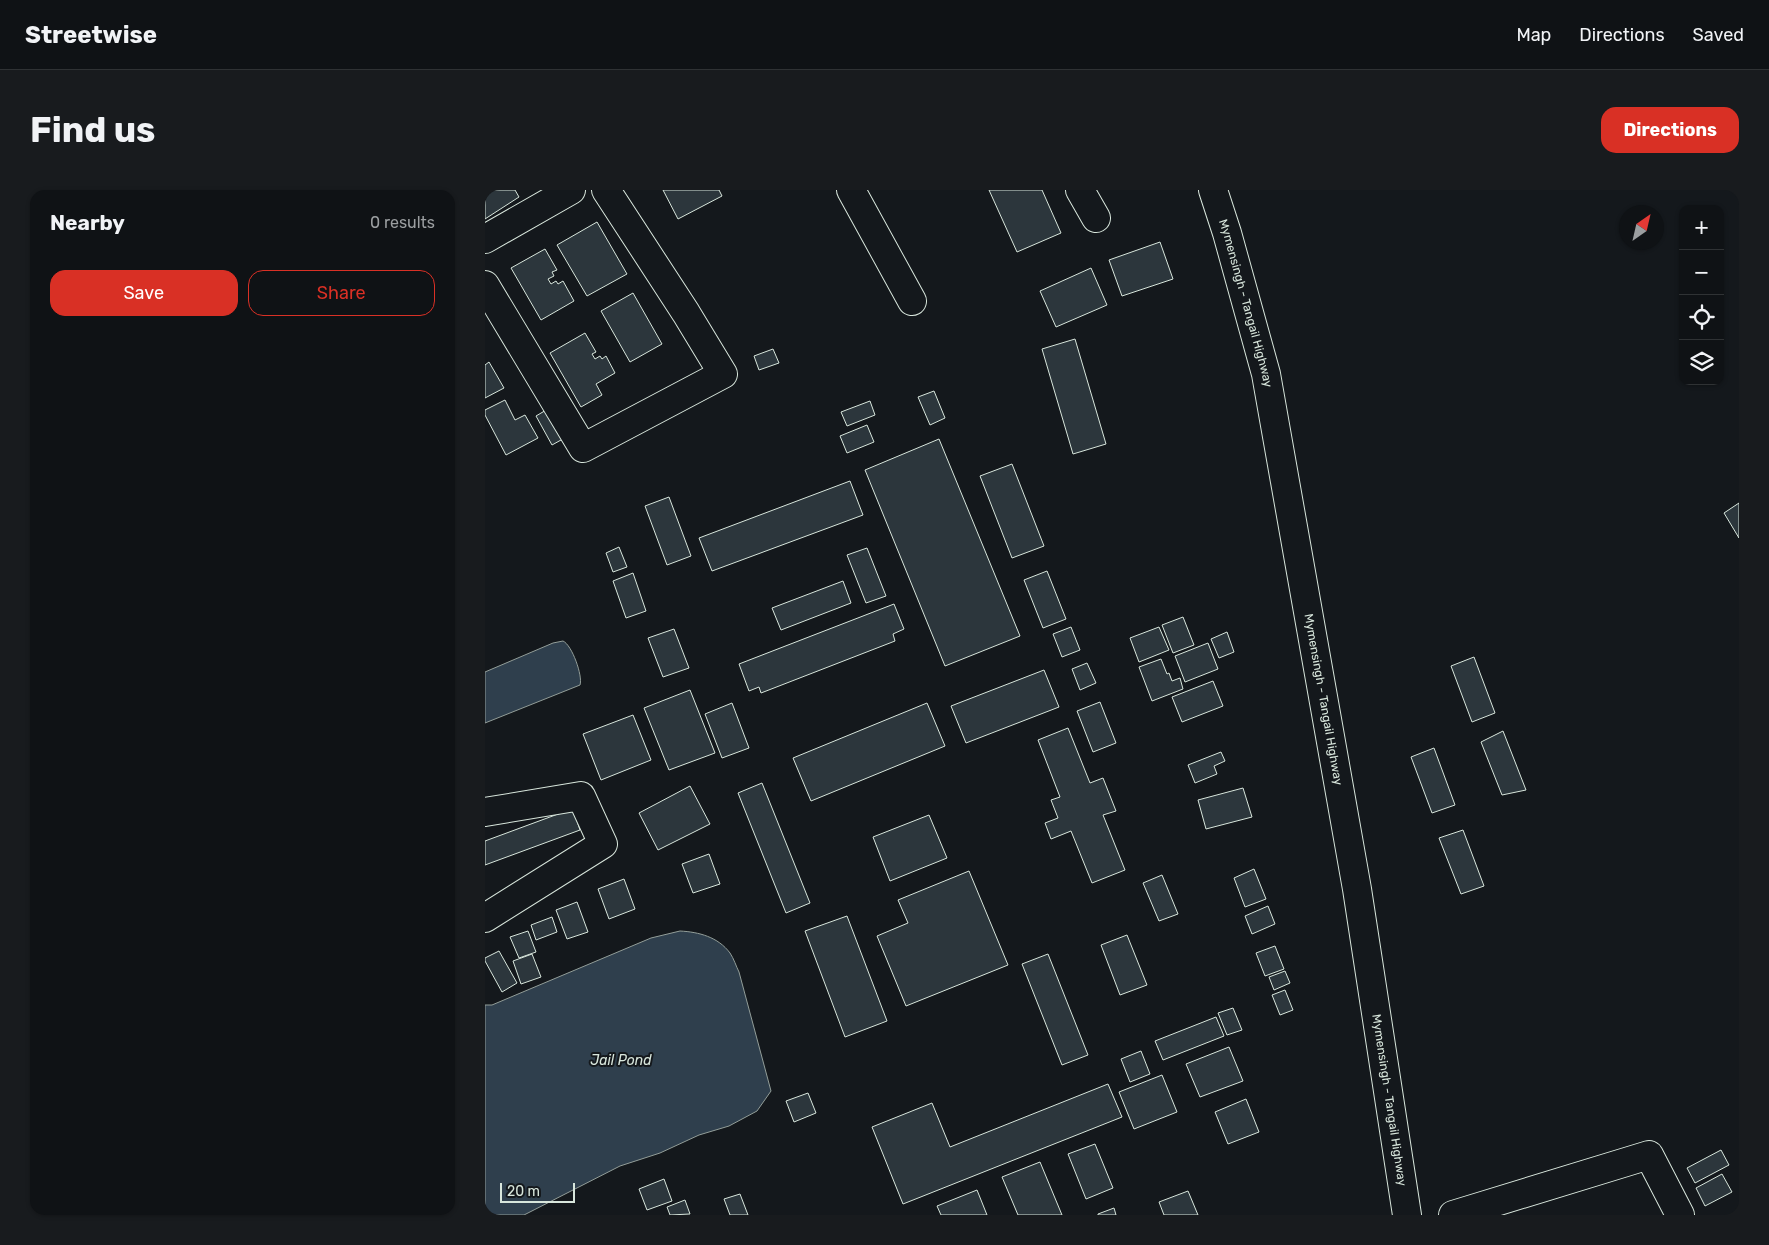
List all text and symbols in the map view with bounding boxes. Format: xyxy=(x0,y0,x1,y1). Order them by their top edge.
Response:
text: Streetwise xyxy=(25,21,157,49)
text: Map xyxy=(1516,24,1551,46)
text: Directions xyxy=(1579,24,1665,46)
text: Saved xyxy=(1693,24,1744,46)
button: Directions xyxy=(1601,107,1739,153)
text: Find us xyxy=(30,109,155,151)
north arrow xyxy=(1619,205,1664,250)
map controls xyxy=(1679,205,1724,385)
button: + xyxy=(1679,205,1724,250)
text: Nearby xyxy=(50,210,125,235)
text: 0 results xyxy=(370,213,435,232)
street label: Mymensingh - Tangail Highway xyxy=(1216,217,1275,389)
button: − xyxy=(1679,250,1724,295)
button: Save xyxy=(50,270,238,316)
button: Share xyxy=(248,270,435,316)
button: locate xyxy=(1679,295,1724,340)
button: layers xyxy=(1679,340,1724,385)
street label: Mymensingh - Tangail Highway xyxy=(1301,613,1346,787)
street label: Mymensingh - Tangail Highway xyxy=(1369,1013,1410,1187)
water label: Jail Pond xyxy=(590,1052,652,1069)
scale bar xyxy=(500,1180,575,1203)
text: 20 m xyxy=(507,1183,540,1200)

